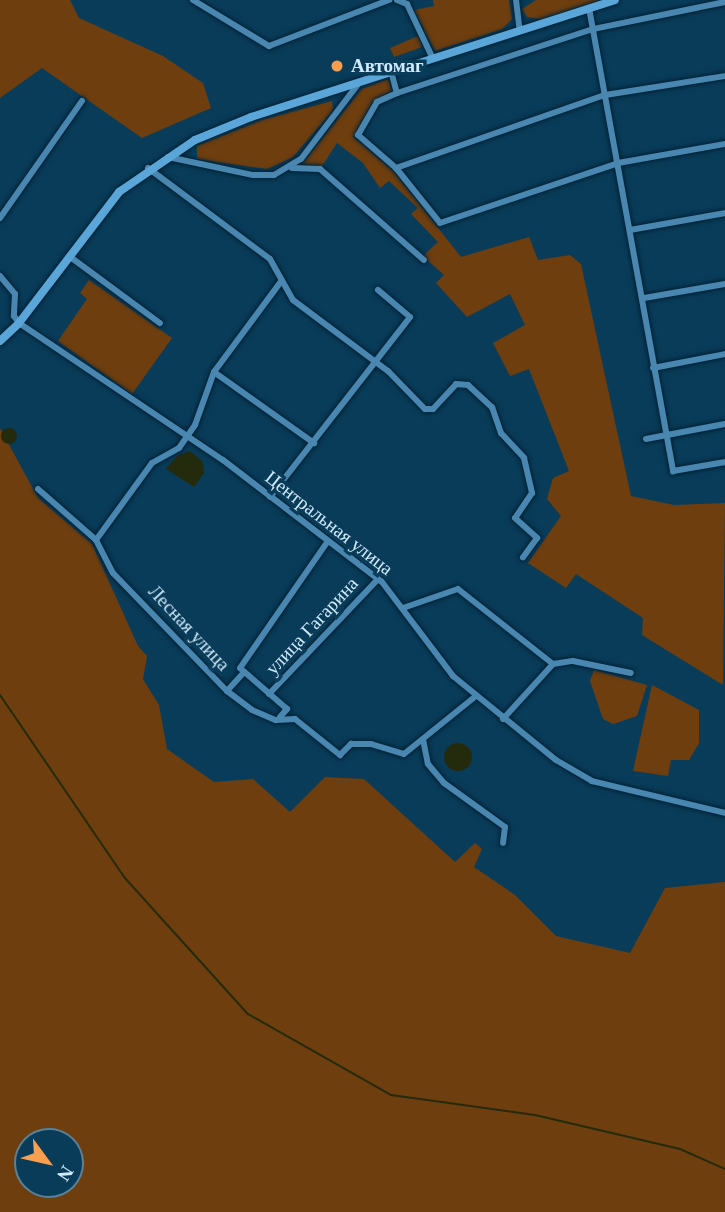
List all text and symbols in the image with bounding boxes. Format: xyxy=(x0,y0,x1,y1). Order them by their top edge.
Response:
place label: Автомаг xyxy=(351,55,424,77)
marker: Автомаг xyxy=(329,58,345,74)
street label: Центральная улица xyxy=(260,466,398,580)
street label: улица Гагарина xyxy=(261,572,363,680)
street label: Лесная улица xyxy=(143,580,235,676)
north arrow xyxy=(14,1128,84,1198)
text: N xyxy=(53,1162,78,1185)

